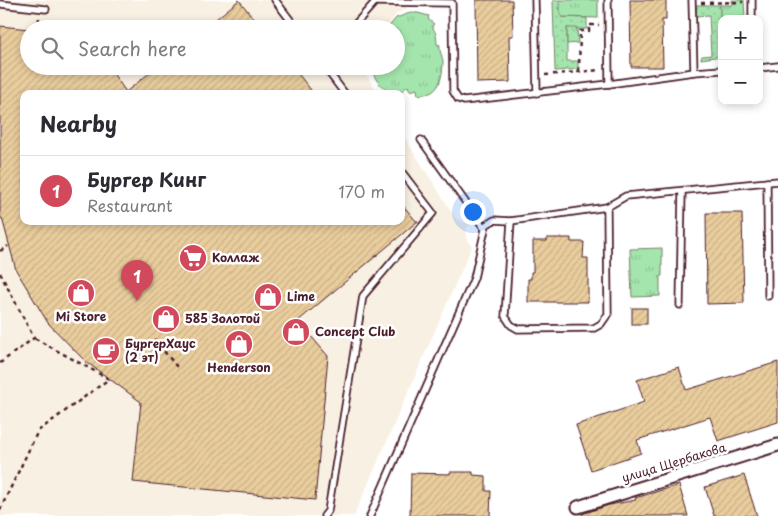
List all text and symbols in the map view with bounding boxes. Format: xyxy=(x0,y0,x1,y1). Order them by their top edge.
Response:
map controls xyxy=(718,15,763,105)
button: + xyxy=(718,15,763,60)
search box xyxy=(20,20,405,75)
icon: search xyxy=(38,34,66,62)
text: Search here xyxy=(78,34,187,62)
button: − xyxy=(718,60,763,105)
text: Nearby xyxy=(40,107,117,139)
text: Бургер Кинг xyxy=(87,165,206,193)
text: 1 xyxy=(52,179,60,203)
text: 170 m xyxy=(339,179,385,203)
text: Restaurant xyxy=(87,193,173,217)
your location xyxy=(460,199,486,225)
supermarket icon: Коллаж xyxy=(178,243,208,273)
place label: Коллаж xyxy=(212,248,259,266)
pin: 1 xyxy=(121,260,153,301)
shop icon: Mi Store xyxy=(66,278,96,308)
shop icon: Lime xyxy=(253,282,283,312)
place label: Lime xyxy=(287,287,316,305)
shop icon: 585 Золотой xyxy=(151,304,181,334)
place label: Mi Store xyxy=(56,307,107,325)
place label: 585 Золотой xyxy=(185,309,260,327)
shop icon: Concept Club xyxy=(281,317,311,347)
place label: Concept Club xyxy=(315,322,395,340)
shop icon: Henderson xyxy=(224,329,254,359)
place label: БургерХаус (2 эт) xyxy=(125,334,196,366)
cafe icon: БургерХаус (2 эт) xyxy=(91,336,121,366)
place label: Henderson xyxy=(207,358,271,376)
street label: улица Щербакова xyxy=(619,437,729,486)

